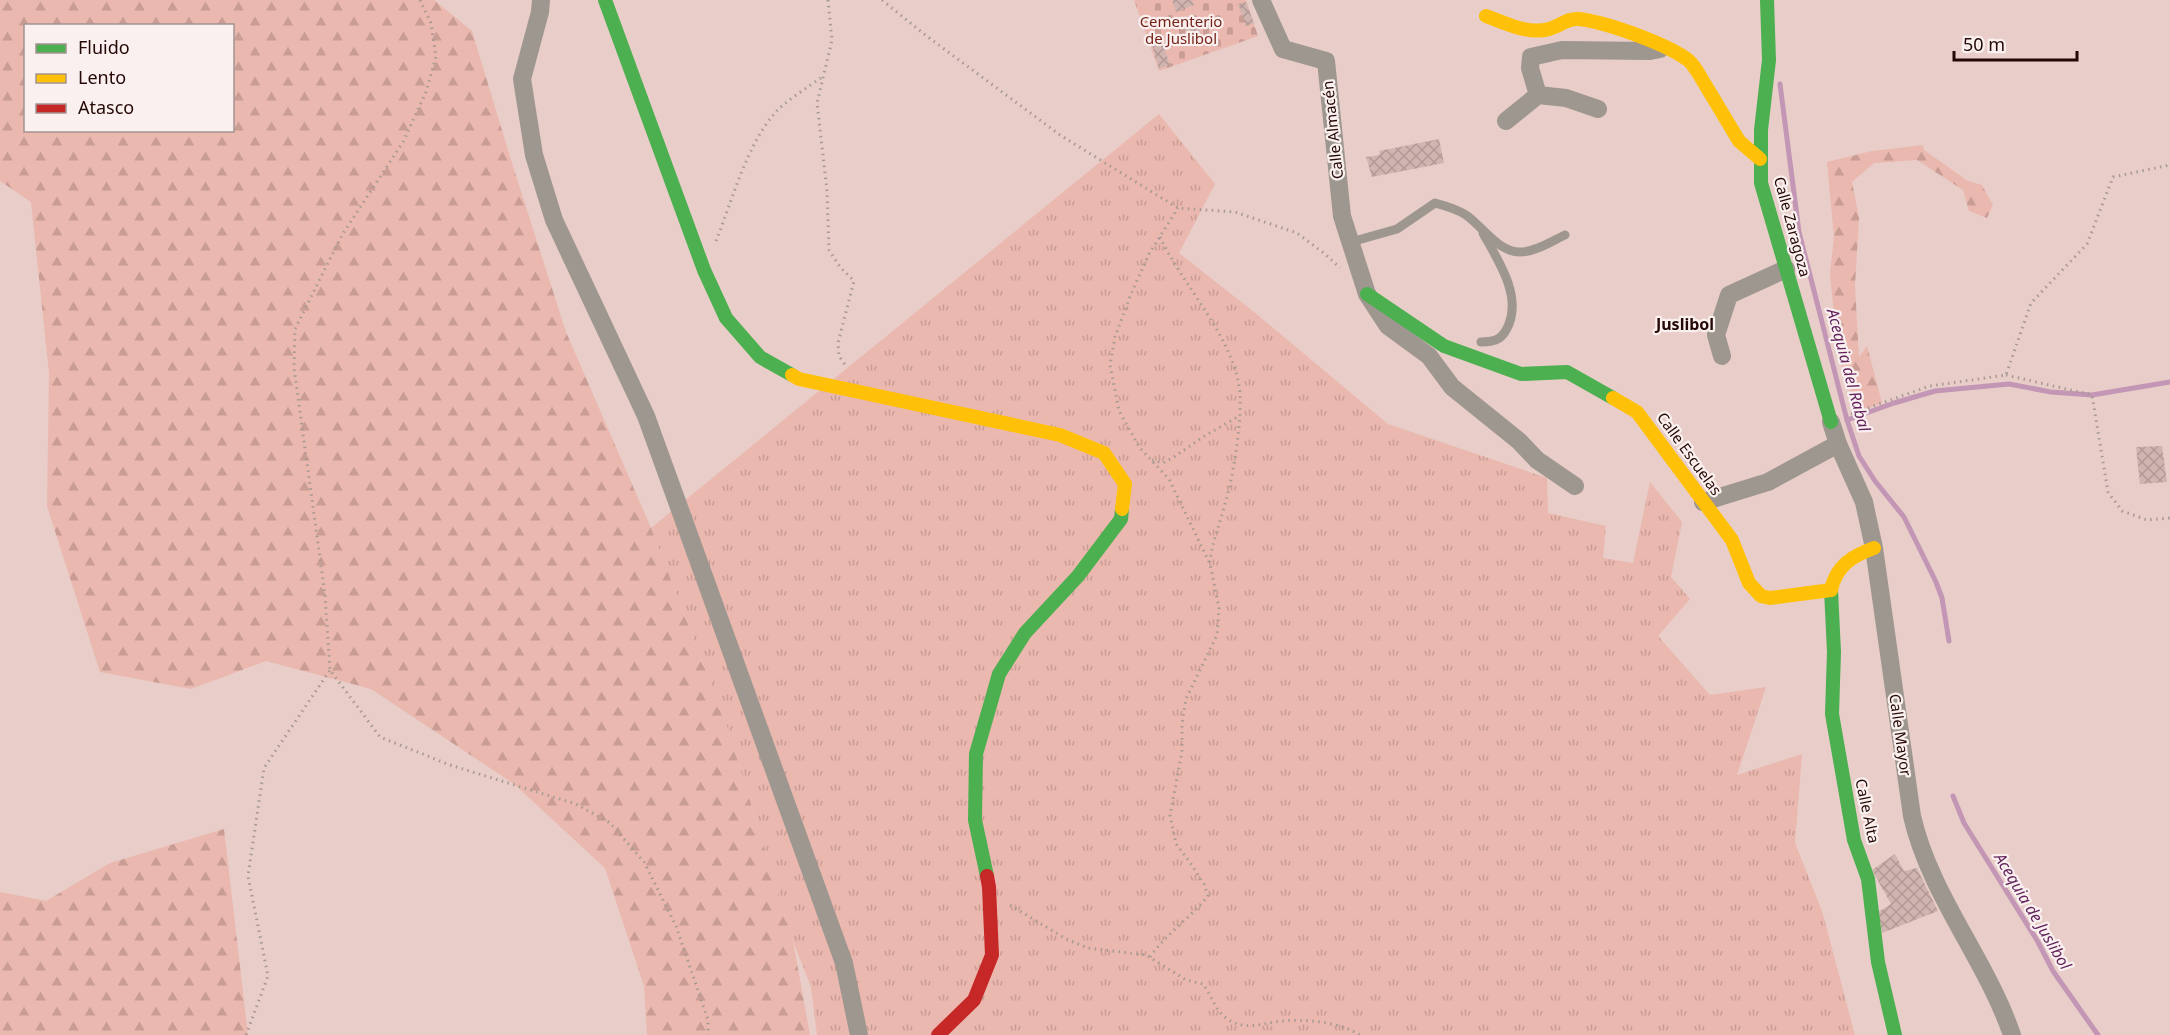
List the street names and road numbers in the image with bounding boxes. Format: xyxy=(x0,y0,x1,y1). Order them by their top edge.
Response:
street label: Calle Almacén xyxy=(1317,80,1347,180)
street label: Calle Zaragoza xyxy=(1770,174,1816,279)
street label: Calle Escuelas xyxy=(1653,408,1727,499)
street label: Calle Mayor xyxy=(1885,692,1917,777)
street label: Calle Alta xyxy=(1851,777,1885,845)

